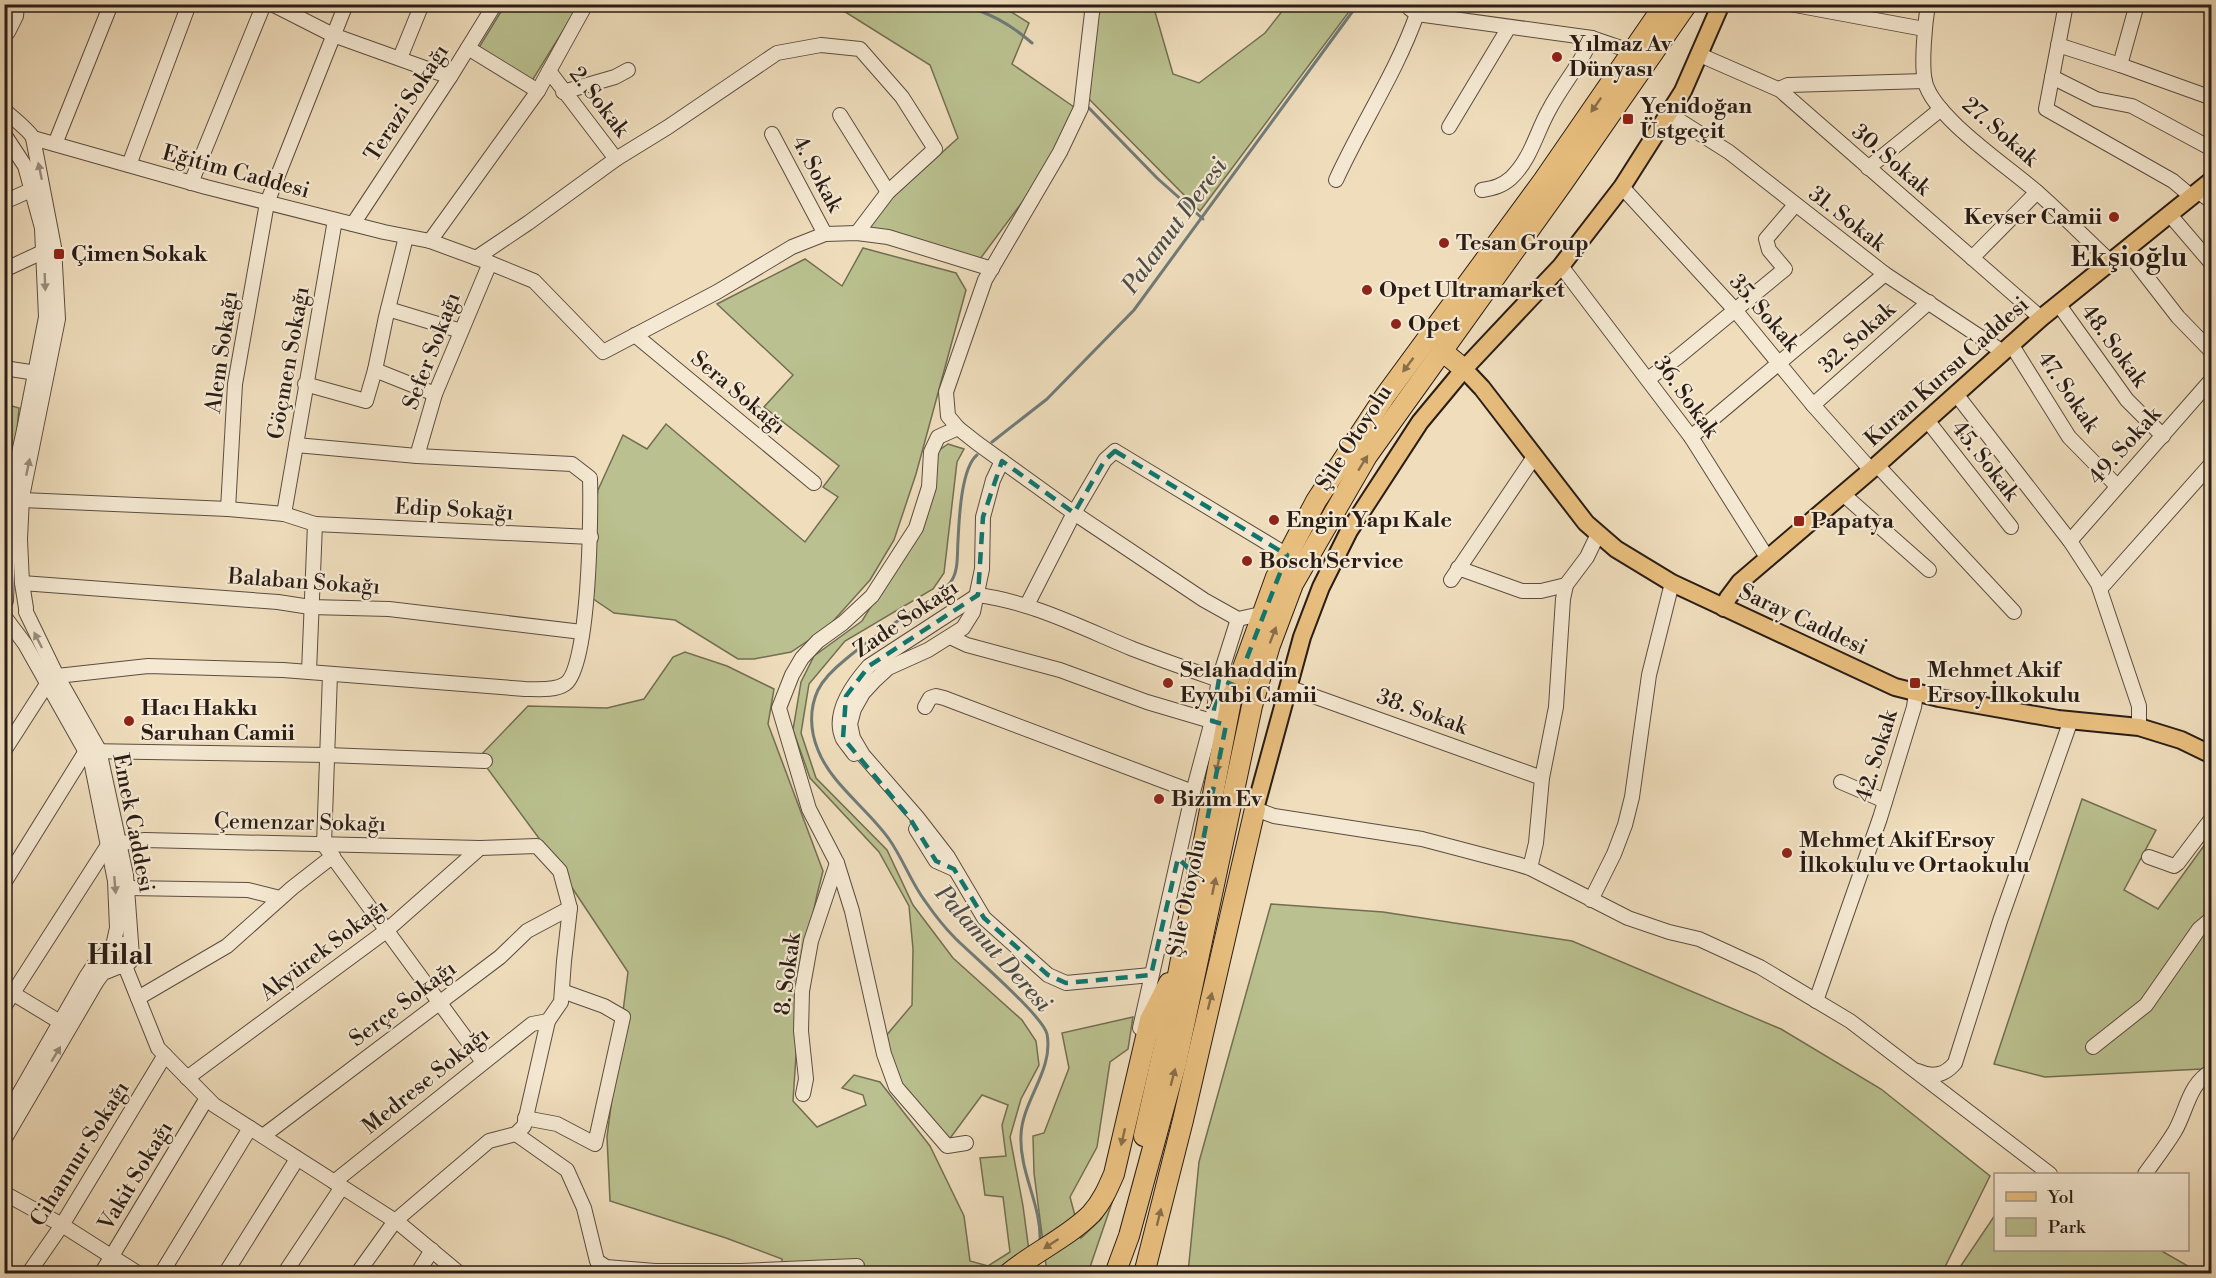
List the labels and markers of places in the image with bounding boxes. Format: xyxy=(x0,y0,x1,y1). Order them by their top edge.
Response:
place label: Yılmaz Av Dünyası xyxy=(1569,31,1673,83)
marker: Yılmaz Av Dünyası xyxy=(1550,50,1564,64)
place label: Yenidoğan Üstgeçit xyxy=(1640,93,1752,145)
marker: Yenidoğan Üstgeçit xyxy=(1621,112,1635,126)
place label: Kevser Camii xyxy=(1964,204,2102,231)
marker: Kevser Camii xyxy=(2107,210,2121,224)
place label: Tesan Group xyxy=(1456,230,1589,257)
marker: Tesan Group xyxy=(1437,236,1451,250)
place label: Çimen Sokak xyxy=(71,241,208,268)
marker: Çimen Sokak xyxy=(52,247,66,261)
place label: Opet Ultramarket xyxy=(1379,277,1565,304)
marker: Opet Ultramarket xyxy=(1360,283,1374,297)
place label: Opet xyxy=(1408,311,1460,338)
marker: Opet xyxy=(1389,317,1403,331)
place label: Engin Yapı Kale xyxy=(1286,507,1452,534)
place label: Papatya xyxy=(1811,508,1895,535)
marker: Engin Yapı Kale xyxy=(1267,513,1281,527)
marker: Papatya xyxy=(1792,514,1806,528)
place label: Bosch Service xyxy=(1259,548,1404,575)
marker: Bosch Service xyxy=(1240,554,1254,568)
place label: Selahaddin Eyyubi Camii xyxy=(1180,657,1317,709)
place label: Mehmet Akif Ersoy İlkokulu xyxy=(1927,657,2081,709)
marker: Selahaddin Eyyubi Camii xyxy=(1161,676,1175,690)
marker: Mehmet Akif Ersoy İlkokulu xyxy=(1908,676,1922,690)
place label: Hacı Hakkı Saruhan Camii xyxy=(141,695,295,747)
marker: Hacı Hakkı Saruhan Camii xyxy=(122,714,136,728)
place label: Bizim Ev xyxy=(1171,786,1263,813)
marker: Bizim Ev xyxy=(1152,792,1166,806)
place label: Mehmet Akif Ersoy İlkokulu ve Ortaokulu xyxy=(1799,827,2030,879)
marker: Mehmet Akif Ersoy İlkokulu ve Ortaokulu xyxy=(1780,846,1794,860)

